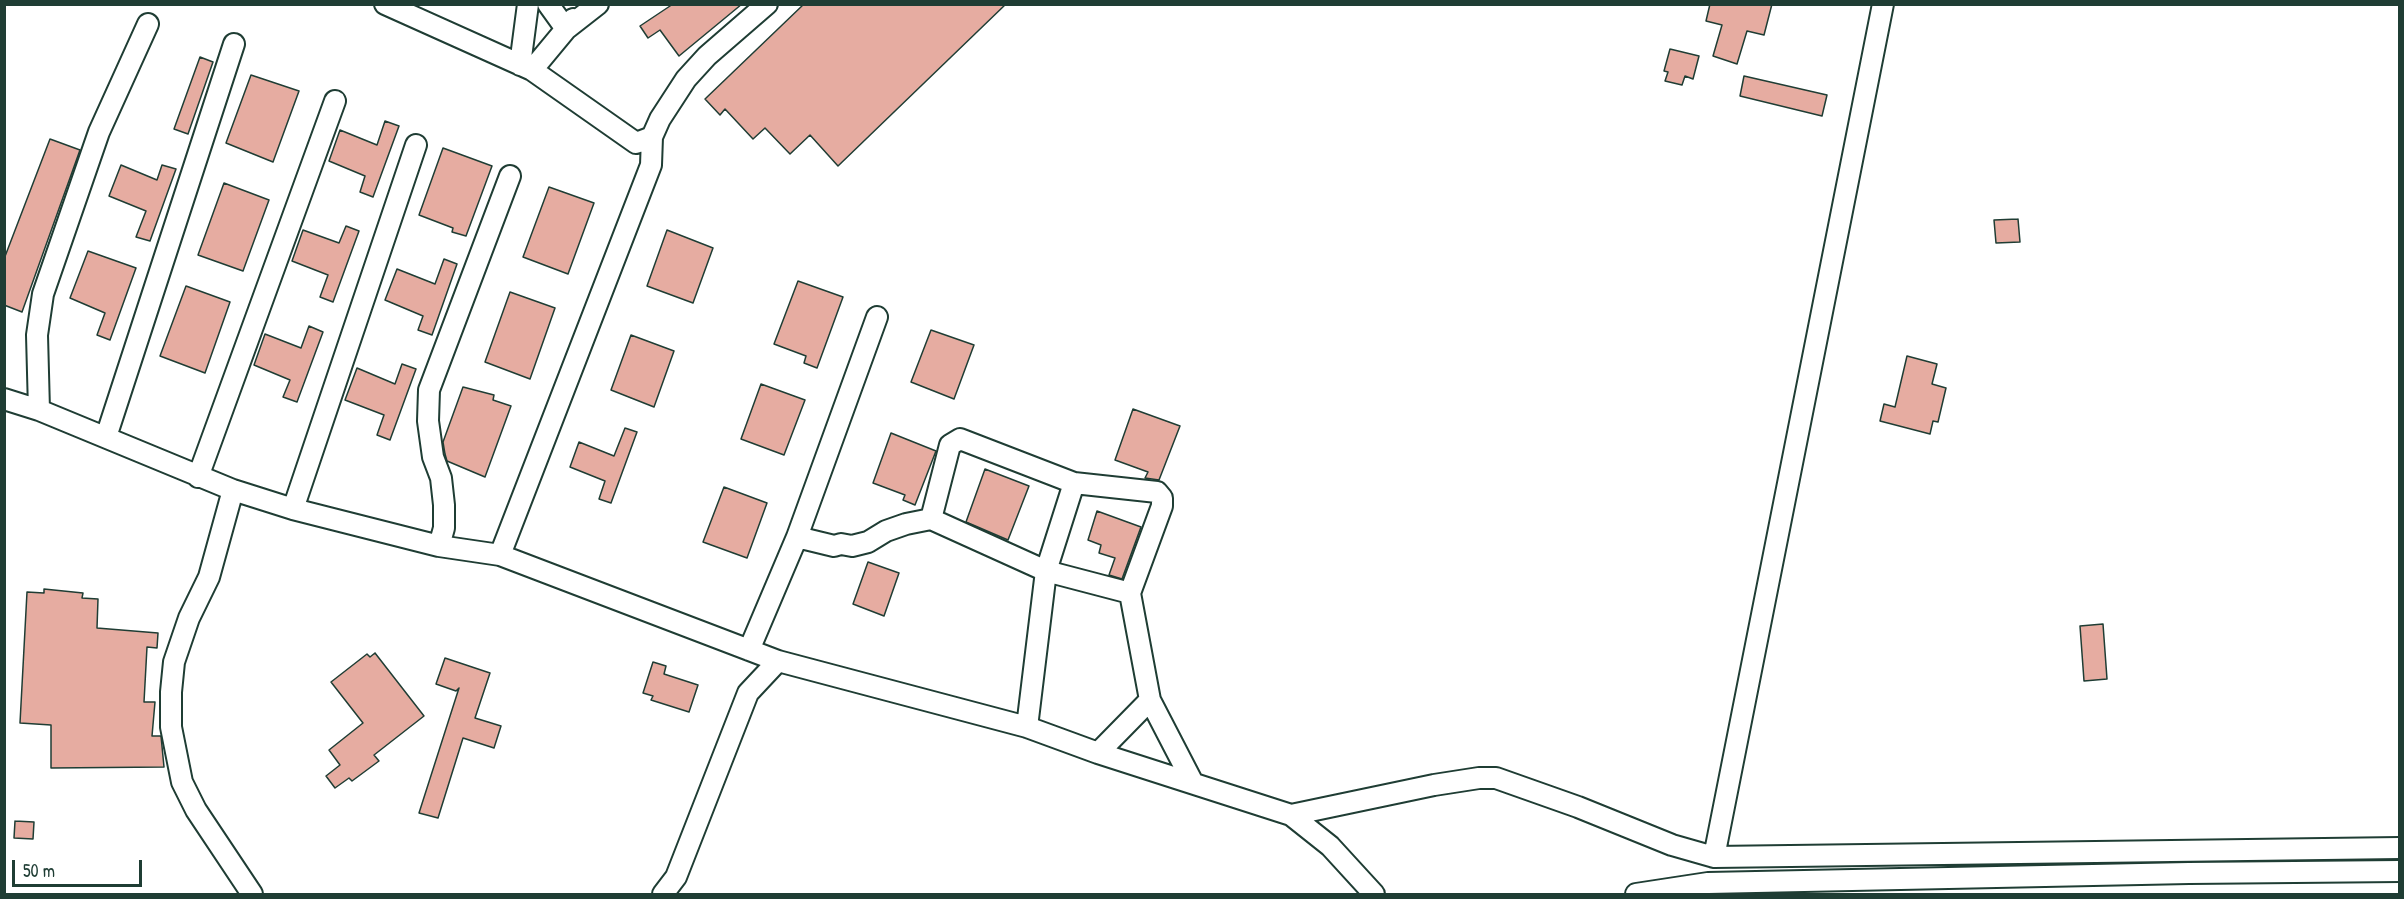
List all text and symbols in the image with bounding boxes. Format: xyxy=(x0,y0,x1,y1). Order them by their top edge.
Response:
scale bar xyxy=(15,848,146,886)
text: 50 m xyxy=(23,858,55,883)

